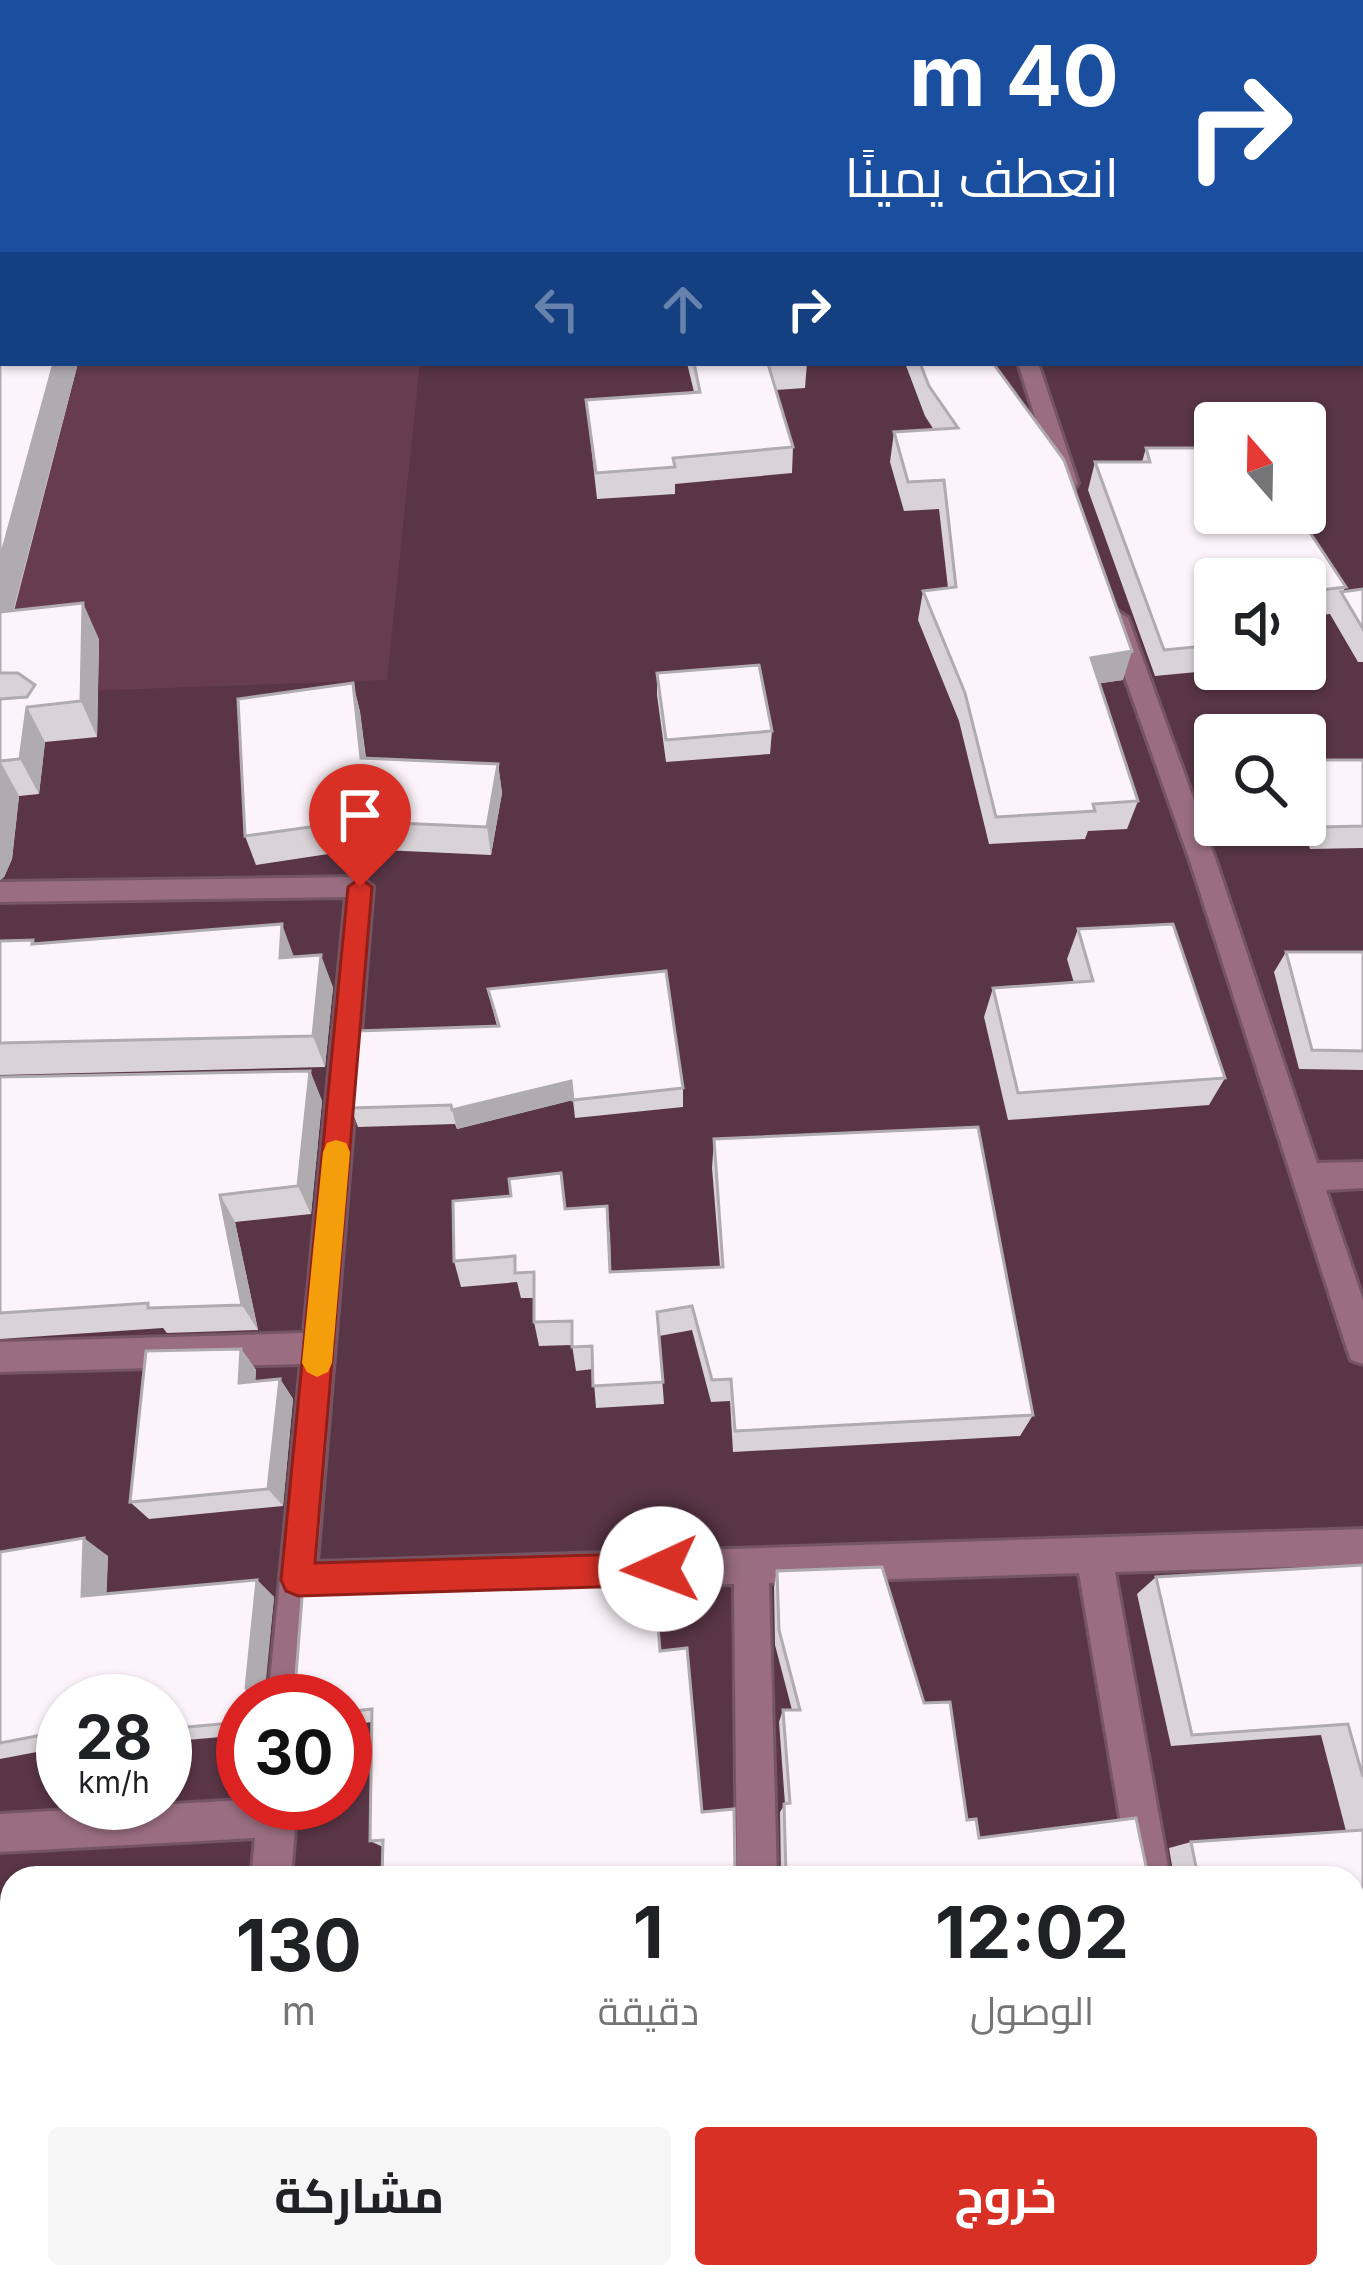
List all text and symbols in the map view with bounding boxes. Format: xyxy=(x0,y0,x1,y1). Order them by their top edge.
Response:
text: 40 m xyxy=(909,25,1119,126)
icon: right xyxy=(1161,48,1317,204)
text: انعطف يمينًا xyxy=(845,145,1119,210)
icon: left xyxy=(524,276,590,342)
icon: ahead xyxy=(650,276,716,342)
icon: right xyxy=(776,276,842,342)
north arrow xyxy=(1194,402,1326,534)
map controls xyxy=(1194,402,1326,846)
button: sound xyxy=(1194,558,1326,690)
button: search xyxy=(1194,714,1326,846)
pin xyxy=(309,764,411,887)
icon: arrive xyxy=(327,782,393,848)
position arrow xyxy=(598,1506,724,1632)
speed limit sign: 30 xyxy=(216,1674,372,1830)
text: 28 xyxy=(76,1701,152,1773)
text: km/h xyxy=(78,1764,150,1800)
text: 1 xyxy=(633,1888,664,1975)
text: 12:02 xyxy=(935,1888,1129,1975)
text: 130 xyxy=(236,1901,362,1988)
text: m xyxy=(282,1987,316,2034)
text: دقيقة xyxy=(598,1987,699,2034)
text: الوصول xyxy=(970,1987,1094,2034)
button: مشاركة xyxy=(48,2127,671,2265)
button: خروج xyxy=(695,2127,1317,2265)

